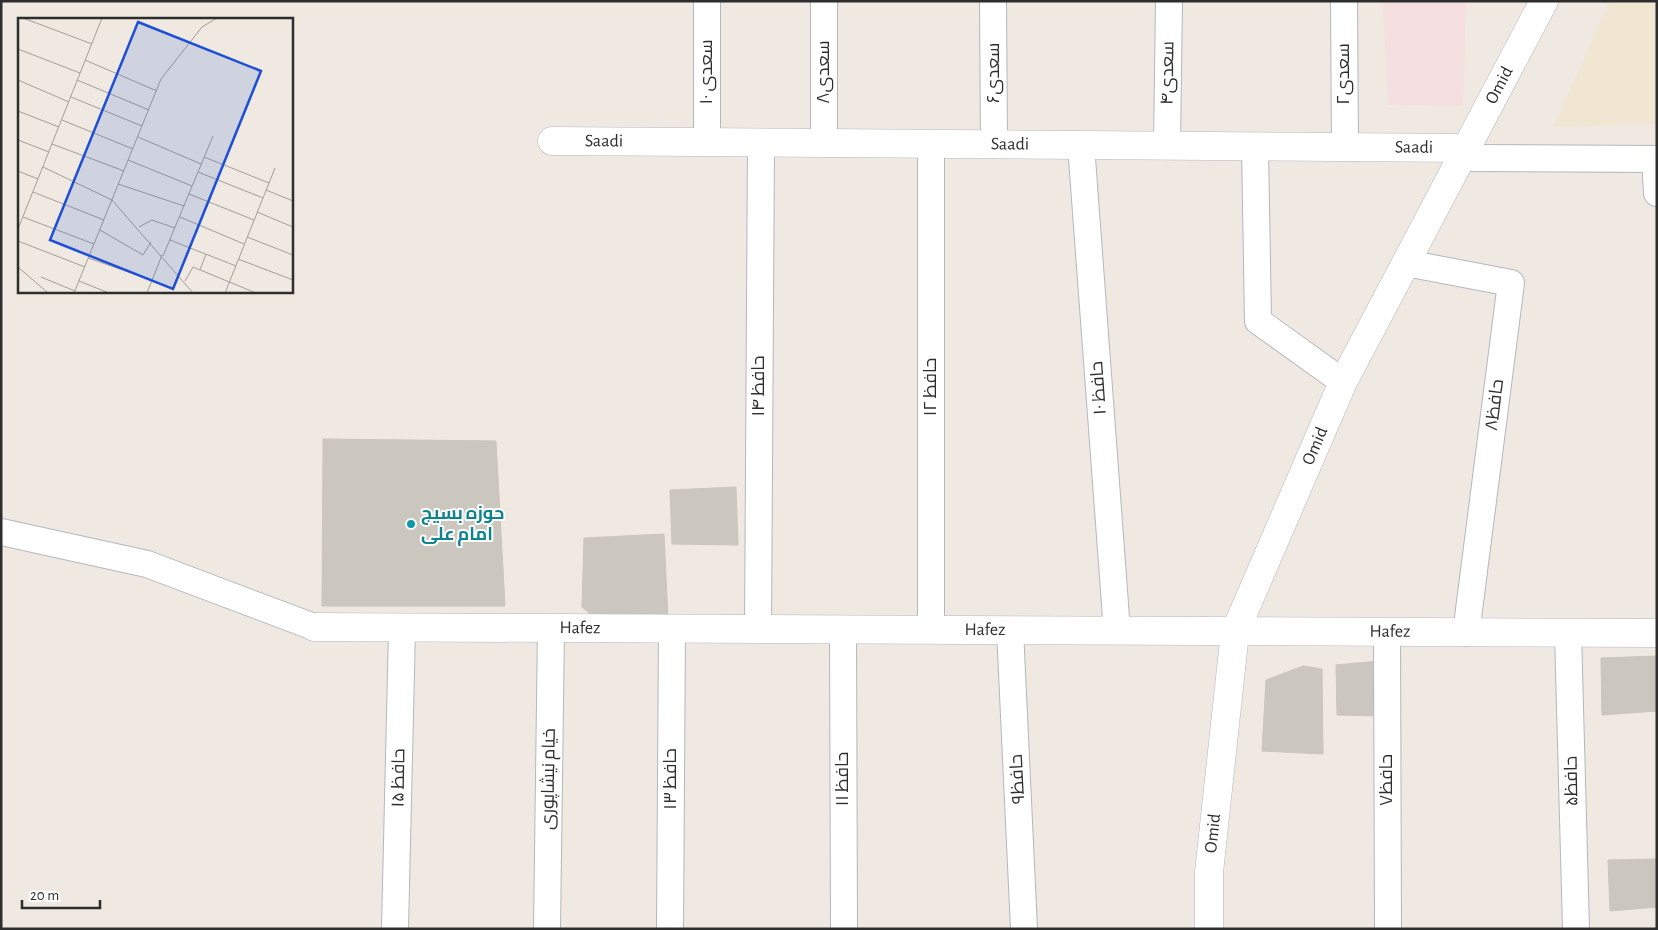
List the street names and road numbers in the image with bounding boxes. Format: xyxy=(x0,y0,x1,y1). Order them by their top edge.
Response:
street label: سعدی ۱۰ xyxy=(698,39,717,105)
street label: سعدی۸ xyxy=(815,40,834,104)
street label: سعدی۴ xyxy=(1158,41,1179,105)
street label: سعدی۶ xyxy=(985,43,1004,103)
street label: سعدی۲ xyxy=(1335,43,1354,105)
street label: Omid xyxy=(1482,64,1517,107)
street label: Saadi xyxy=(585,132,623,151)
street label: Saadi xyxy=(991,135,1029,154)
street label: Saadi xyxy=(1395,138,1433,157)
street label: حافظ ۱۴ xyxy=(750,355,768,417)
street label: حافظ ۱۲ xyxy=(922,358,940,416)
street label: حافظ ۱۰ xyxy=(1088,361,1110,415)
street label: حافظ۸ xyxy=(1483,378,1507,432)
street label: Omid xyxy=(1299,424,1331,468)
street label: Hafez xyxy=(559,619,601,637)
street label: Hafez xyxy=(964,621,1006,639)
street label: Hafez xyxy=(1369,623,1411,641)
street label: خیام نیشاپوری xyxy=(538,728,561,830)
street label: حافظ ۱۵ xyxy=(389,748,409,808)
street label: حافظ ۱۳ xyxy=(662,748,680,810)
street label: حافظ ۱۱ xyxy=(834,752,852,806)
street label: حافظ۹ xyxy=(1008,754,1028,804)
street label: حافظ۷ xyxy=(1378,754,1396,806)
street label: حافظ۵ xyxy=(1563,756,1581,806)
street label: Omid xyxy=(1202,813,1224,854)

